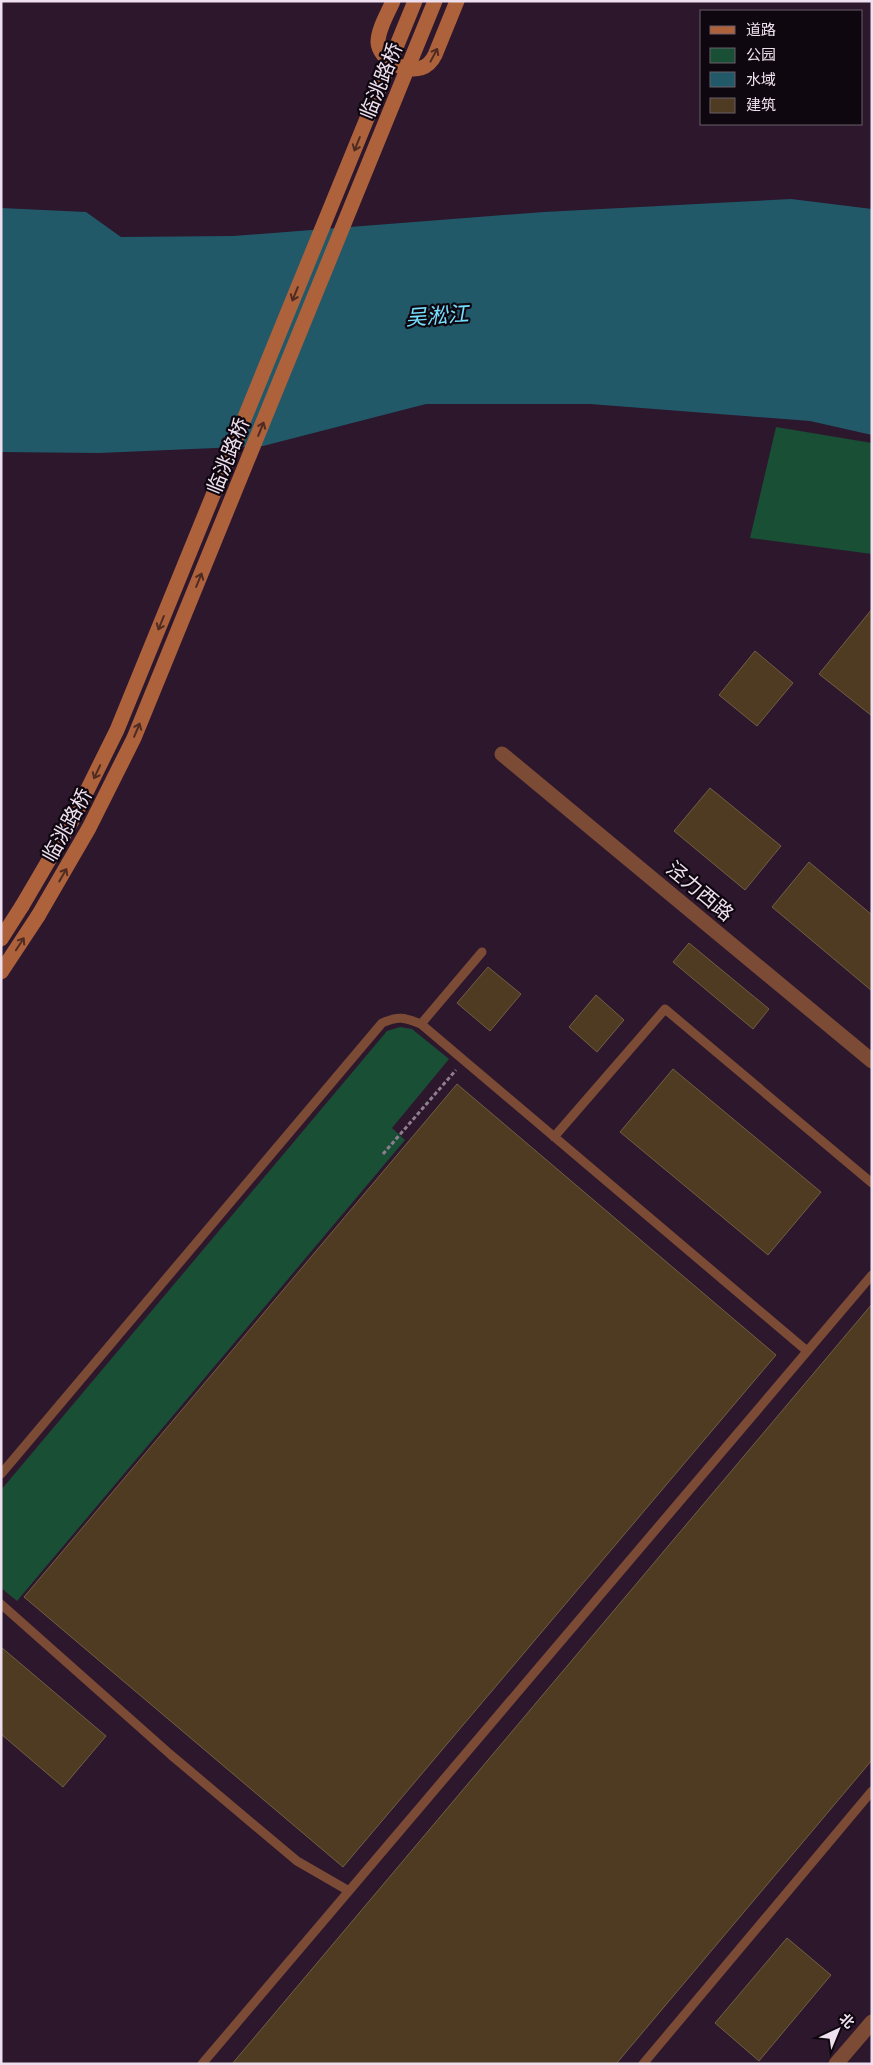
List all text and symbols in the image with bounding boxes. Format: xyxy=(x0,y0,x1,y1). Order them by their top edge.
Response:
legend xyxy=(700,10,863,125)
text: 道路 xyxy=(746,19,776,41)
street label: 临洮路桥 xyxy=(353,39,410,124)
text: 公园 xyxy=(746,44,776,66)
one-way arrow xyxy=(430,48,439,63)
text: 水域 xyxy=(746,69,776,91)
text: 建筑 xyxy=(746,94,776,116)
one-way arrow xyxy=(351,136,361,151)
one-way arrow xyxy=(290,286,300,301)
water label: 吴淞江 xyxy=(405,299,471,333)
street label: 临洮路桥 xyxy=(200,414,257,499)
one-way arrow xyxy=(256,422,266,437)
one-way arrow xyxy=(195,573,205,588)
one-way arrow xyxy=(156,615,166,630)
one-way arrow xyxy=(133,723,143,738)
one-way arrow xyxy=(92,764,101,779)
street label: 临洮路桥 xyxy=(35,783,100,867)
street label: 泾力西路 xyxy=(660,855,740,928)
one-way arrow xyxy=(59,868,69,882)
one-way arrow xyxy=(15,938,25,952)
north arrow xyxy=(813,2005,863,2055)
text: 北 xyxy=(835,2009,859,2033)

